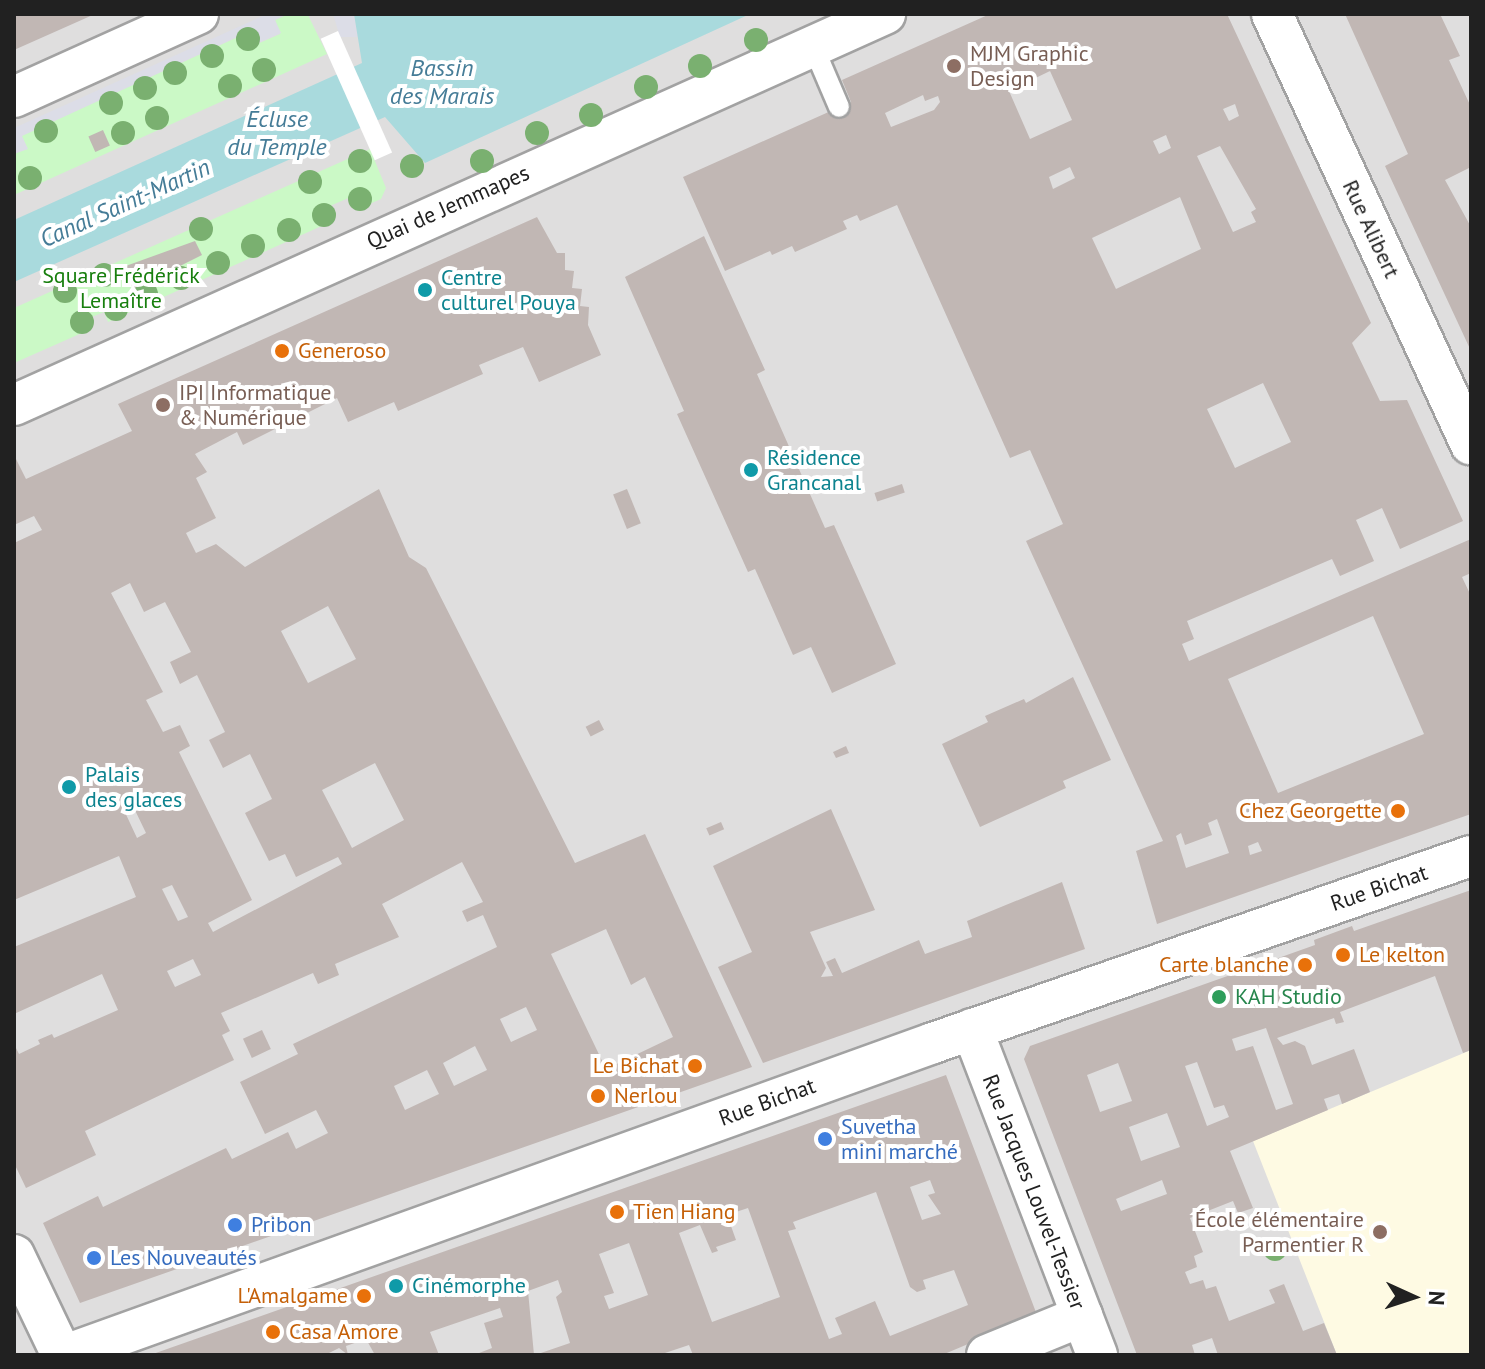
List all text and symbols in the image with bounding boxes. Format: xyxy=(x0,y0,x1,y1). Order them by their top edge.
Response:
place label: MJM Graphic Design xyxy=(970,40,1089,92)
water label: Bassin des Marais xyxy=(390,54,494,110)
marker: MJM Graphic Design xyxy=(945,57,963,75)
water label: Écluse du Temple xyxy=(227,105,327,161)
water label: Canal Saint-Martin xyxy=(36,153,214,253)
street label: Quai de Jemmapes xyxy=(363,159,533,255)
street label: Rue Alibert xyxy=(1337,176,1405,282)
park label: Square Frédérick Lemaître xyxy=(42,262,200,314)
place label: Centre culturel Pouya xyxy=(441,264,576,316)
marker: Centre culturel Pouya xyxy=(416,281,434,299)
place label: Generoso xyxy=(298,338,386,364)
marker: Generoso xyxy=(273,342,291,360)
place label: IPI Informatique & Numérique xyxy=(179,379,331,430)
marker: IPI Informatique & Numérique xyxy=(154,396,172,414)
place label: Résidence Grancanal xyxy=(767,444,861,496)
marker: Résidence Grancanal xyxy=(742,461,760,479)
place label: Palais des glaces xyxy=(85,761,182,812)
marker: Palais des glaces xyxy=(60,778,78,796)
place label: Chez Georgette xyxy=(1238,798,1382,824)
marker: Chez Georgette xyxy=(1389,802,1407,820)
street label: Rue Bichat xyxy=(1327,859,1431,917)
place label: Le kelton xyxy=(1359,942,1445,968)
marker: Le kelton xyxy=(1334,946,1352,964)
place label: Carte blanche xyxy=(1159,952,1289,978)
marker: Carte blanche xyxy=(1296,956,1314,974)
place label: KAH Studio xyxy=(1235,984,1342,1010)
marker: KAH Studio xyxy=(1210,988,1228,1006)
place label: Le Bichat xyxy=(593,1053,679,1079)
marker: Le Bichat xyxy=(686,1057,704,1075)
street label: Rue Jacques Louvel-Tessier xyxy=(977,1071,1091,1313)
street label: Rue Bichat xyxy=(715,1072,819,1132)
place label: Nerlou xyxy=(614,1083,678,1109)
marker: Nerlou xyxy=(589,1087,607,1105)
place label: Suvetha mini marché xyxy=(841,1113,958,1164)
marker: Suvetha mini marché xyxy=(816,1130,834,1148)
place label: Tien Hiang xyxy=(633,1199,736,1225)
marker: Tien Hiang xyxy=(608,1203,626,1221)
place label: École élémentaire Parmentier R xyxy=(1195,1206,1364,1258)
place label: Pribon xyxy=(251,1212,312,1238)
marker: Pribon xyxy=(226,1216,244,1234)
marker: École élémentaire Parmentier R xyxy=(1371,1223,1389,1241)
place label: Les Nouveautés xyxy=(110,1245,257,1271)
marker: Les Nouveautés xyxy=(85,1249,103,1267)
north arrow xyxy=(1373,1257,1453,1337)
place label: Cinémorphe xyxy=(412,1273,526,1299)
marker: Cinémorphe xyxy=(387,1277,405,1295)
place label: L'Amalgame xyxy=(237,1283,348,1309)
marker: L'Amalgame xyxy=(355,1287,373,1305)
text: N xyxy=(1423,1290,1451,1306)
place label: Casa Amore xyxy=(289,1319,399,1345)
marker: Casa Amore xyxy=(264,1323,282,1341)

